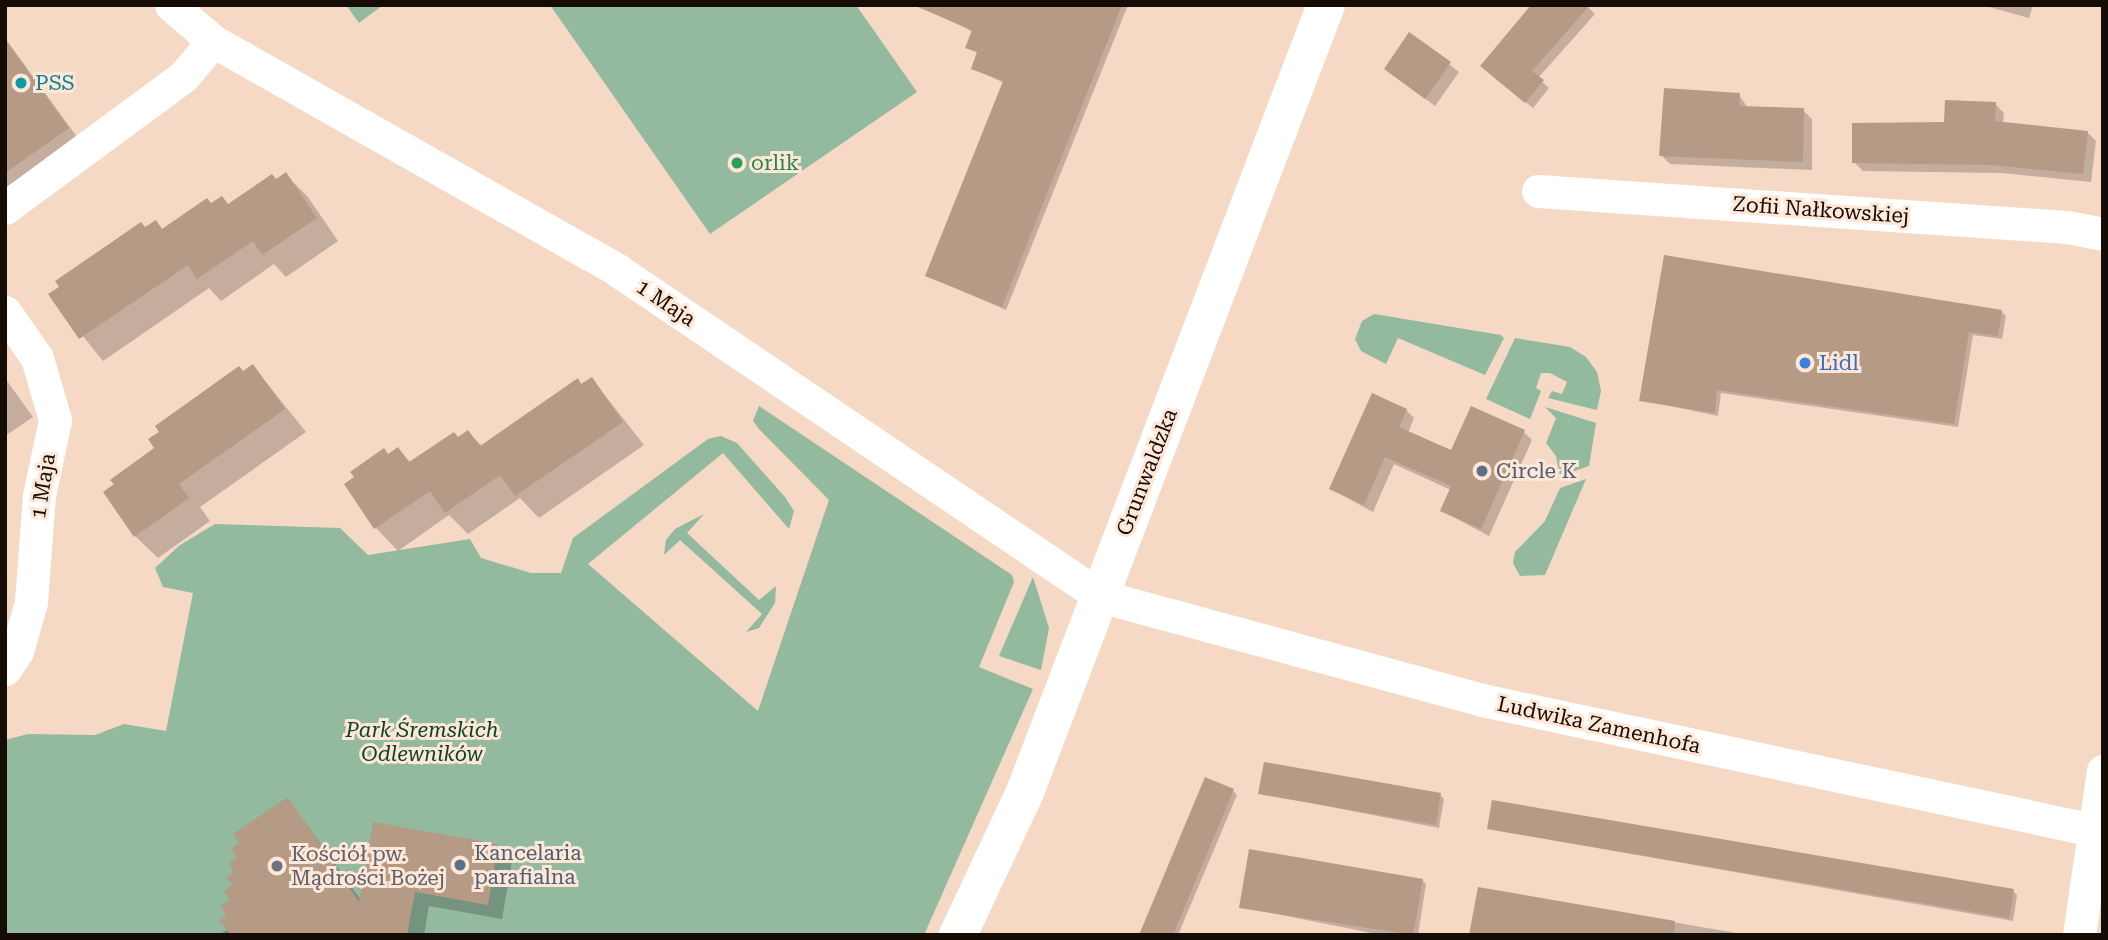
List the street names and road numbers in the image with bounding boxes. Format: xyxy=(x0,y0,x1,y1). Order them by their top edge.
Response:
street label: Zofii Nałkowskiej xyxy=(1732,191,1910,229)
street label: 1 Maja xyxy=(632,274,700,332)
street label: Grunwaldzka xyxy=(1111,405,1183,539)
street label: 1 Maja xyxy=(25,452,61,520)
street label: Ludwika Zamenhofa xyxy=(1495,691,1703,759)

